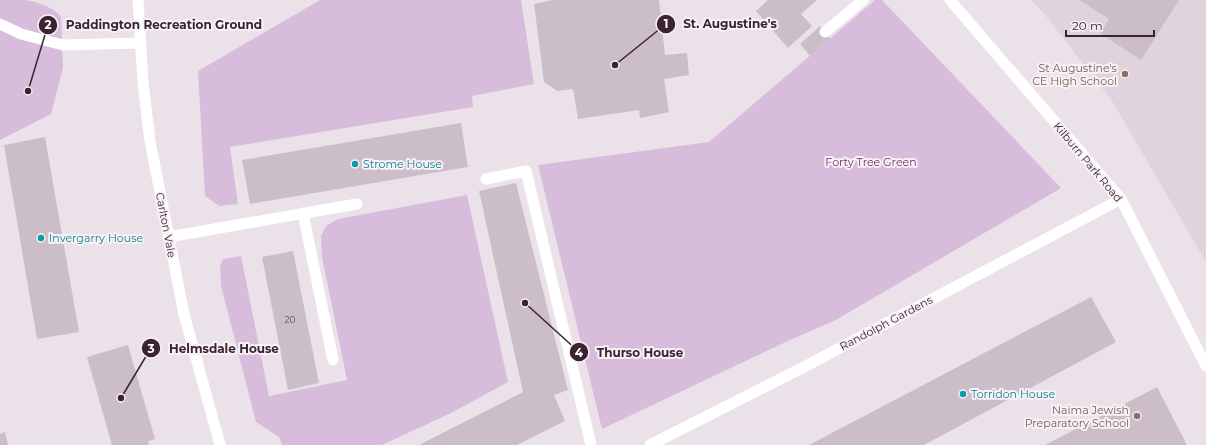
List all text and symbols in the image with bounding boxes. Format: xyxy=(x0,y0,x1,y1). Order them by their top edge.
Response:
callout: St. Augustine's xyxy=(656,12,785,36)
scale bar xyxy=(1066,12,1154,38)
callout: Paddington Recreation Ground xyxy=(38,13,271,37)
text: 1 xyxy=(664,16,668,31)
text: St. Augustine's xyxy=(683,16,777,31)
text: 2 xyxy=(44,17,52,32)
text: Paddington Recreation Ground xyxy=(66,17,262,32)
text: 20 m xyxy=(1072,18,1103,33)
place label: St Augustine's CE High School xyxy=(1032,61,1118,88)
marker: St Augustine's CE High School xyxy=(1120,69,1130,79)
street label: Kilburn Park Road xyxy=(1050,119,1126,205)
park label: Forty Tree Green xyxy=(825,155,917,169)
place label: Strome House xyxy=(363,157,442,171)
marker: Strome House xyxy=(350,159,360,169)
street label: Carlton Vale xyxy=(153,191,179,259)
place label: Invergarry House xyxy=(49,231,143,245)
marker: Invergarry House xyxy=(36,233,46,243)
street label: Randolph Gardens xyxy=(837,292,935,353)
house number: 20 xyxy=(284,314,296,325)
callout: Helmsdale House xyxy=(141,336,287,360)
callout: Thurso House xyxy=(569,340,692,364)
text: 3 xyxy=(146,341,155,356)
text: Helmsdale House xyxy=(169,341,279,356)
text: 4 xyxy=(575,345,584,360)
text: Thurso House xyxy=(597,345,684,360)
place label: Torridon House xyxy=(971,387,1055,401)
marker: Torridon House xyxy=(958,389,968,399)
place label: Naima Jewish Preparatory School xyxy=(1025,403,1129,430)
marker: Naima Jewish Preparatory School xyxy=(1132,411,1142,421)

